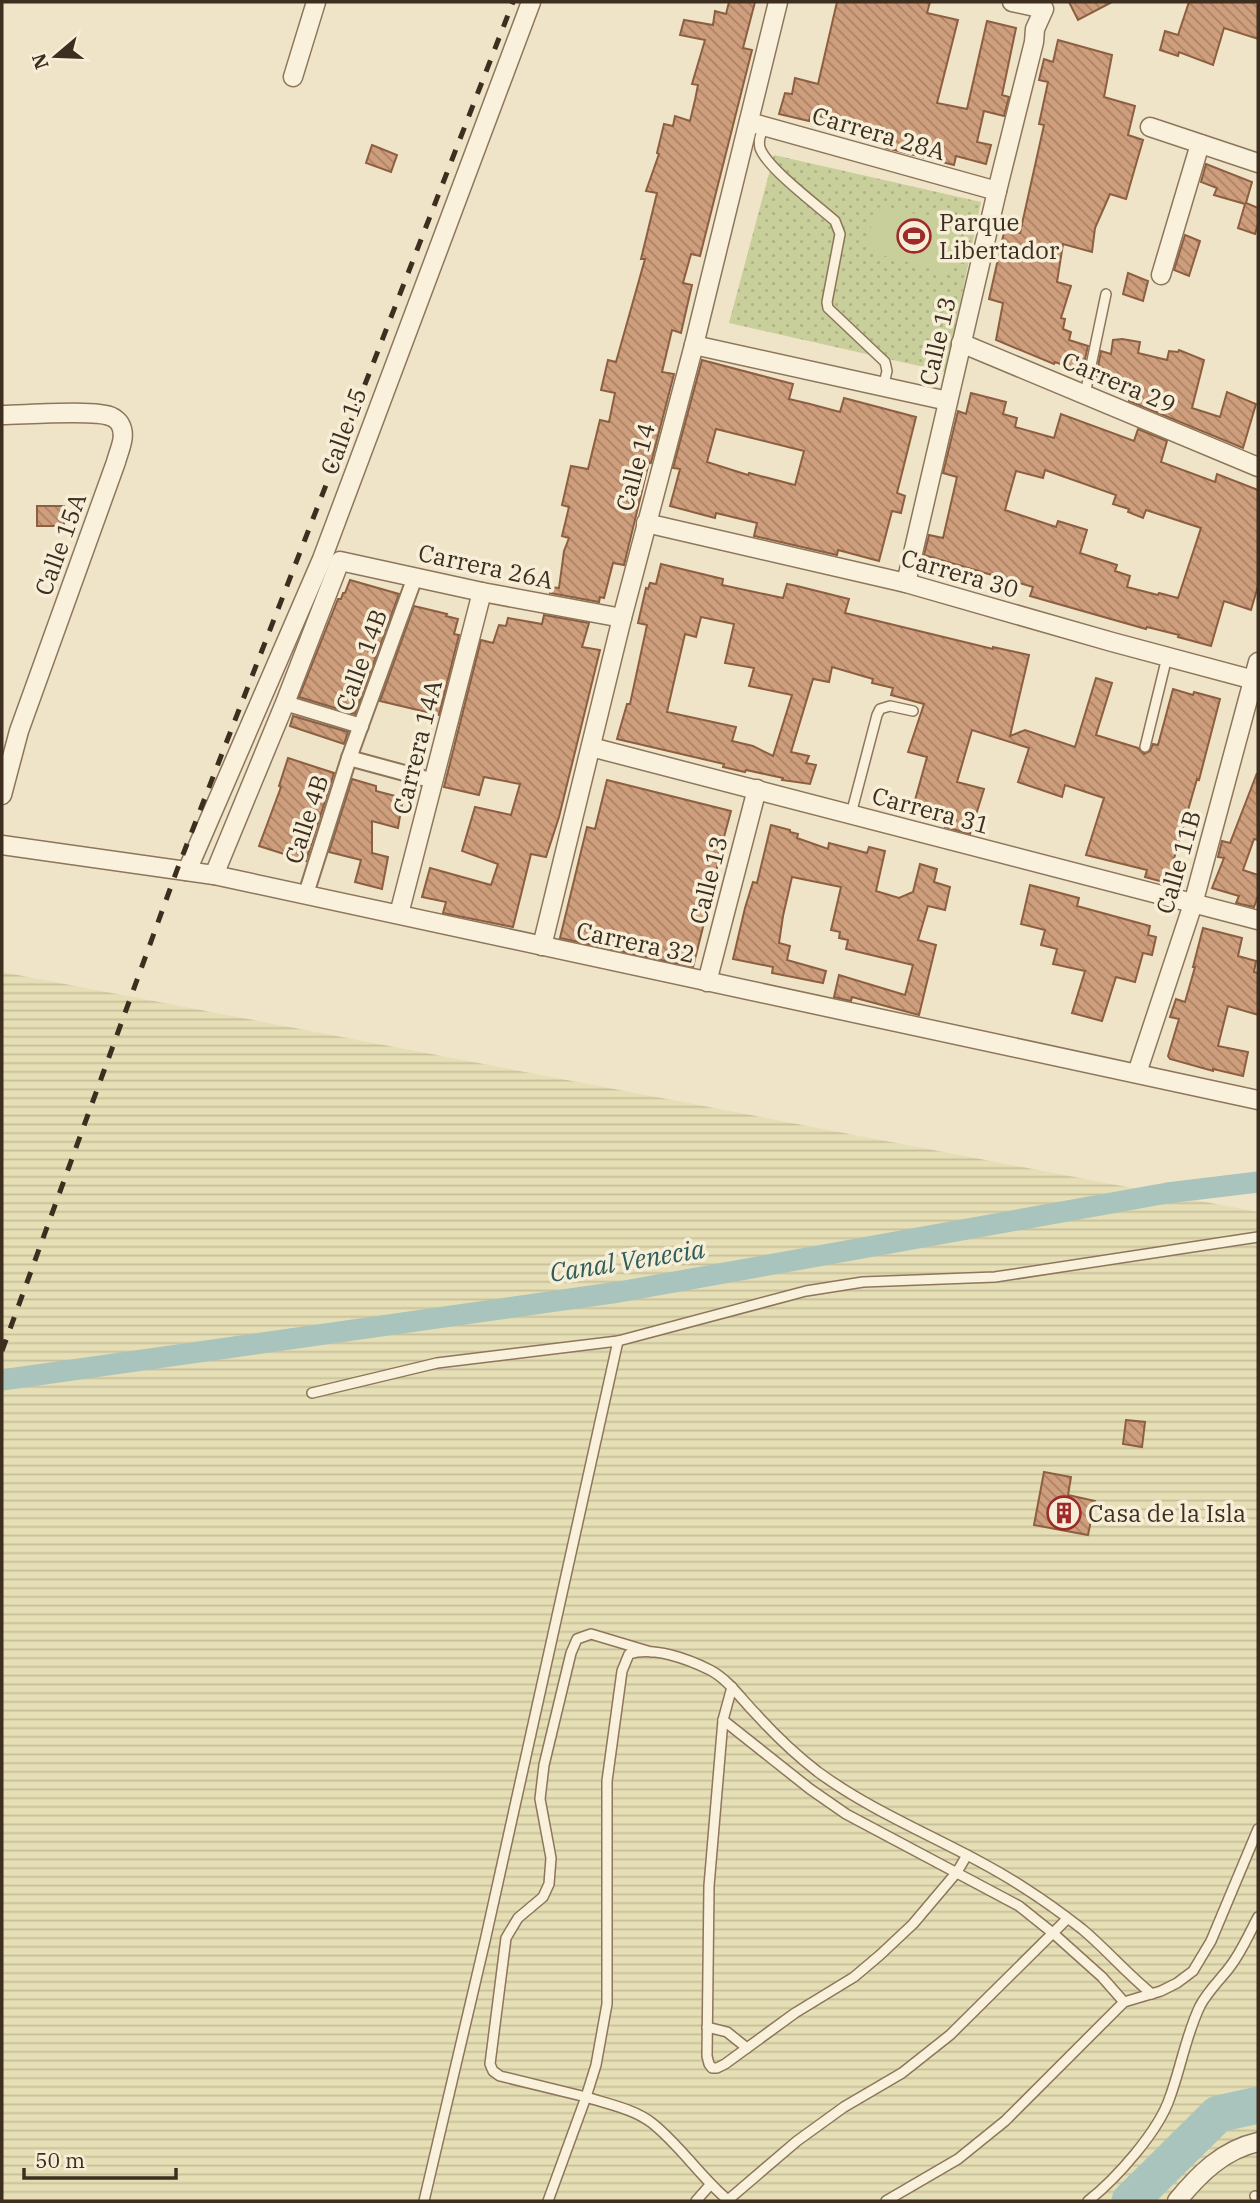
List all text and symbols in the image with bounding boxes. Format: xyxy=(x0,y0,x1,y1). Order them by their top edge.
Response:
north arrow xyxy=(21,21,91,91)
text: N xyxy=(26,51,54,73)
street label: Carrera 28A xyxy=(809,99,950,167)
place label: Parque Libertador xyxy=(939,206,1060,266)
sports icon: Parque Libertador xyxy=(895,217,933,255)
street label: Calle 13 xyxy=(911,294,963,388)
street label: Carrera 29 xyxy=(1057,344,1181,420)
street label: Calle 15 xyxy=(313,383,373,479)
street label: Calle 14 xyxy=(608,419,662,515)
street label: Calle 15A xyxy=(27,488,93,600)
street label: Carrera 26A xyxy=(416,536,557,596)
street label: Carrera 30 xyxy=(898,541,1022,605)
street label: Calle 14B xyxy=(328,605,394,715)
street label: Carrera 14A xyxy=(385,676,449,817)
street label: Calle 4B xyxy=(277,770,335,868)
street label: Carrera 31 xyxy=(869,779,993,841)
street label: Calle 11B xyxy=(1148,807,1208,917)
street label: Calle 13 xyxy=(682,832,734,928)
street label: Carrera 32 xyxy=(574,914,698,970)
water label: Canal Venecia xyxy=(547,1231,707,1289)
building icon: Casa de la Isla xyxy=(1045,1494,1083,1532)
place label: Casa de la Isla xyxy=(1088,1497,1246,1529)
scale bar xyxy=(24,2136,177,2180)
text: 50 m xyxy=(35,2146,85,2174)

